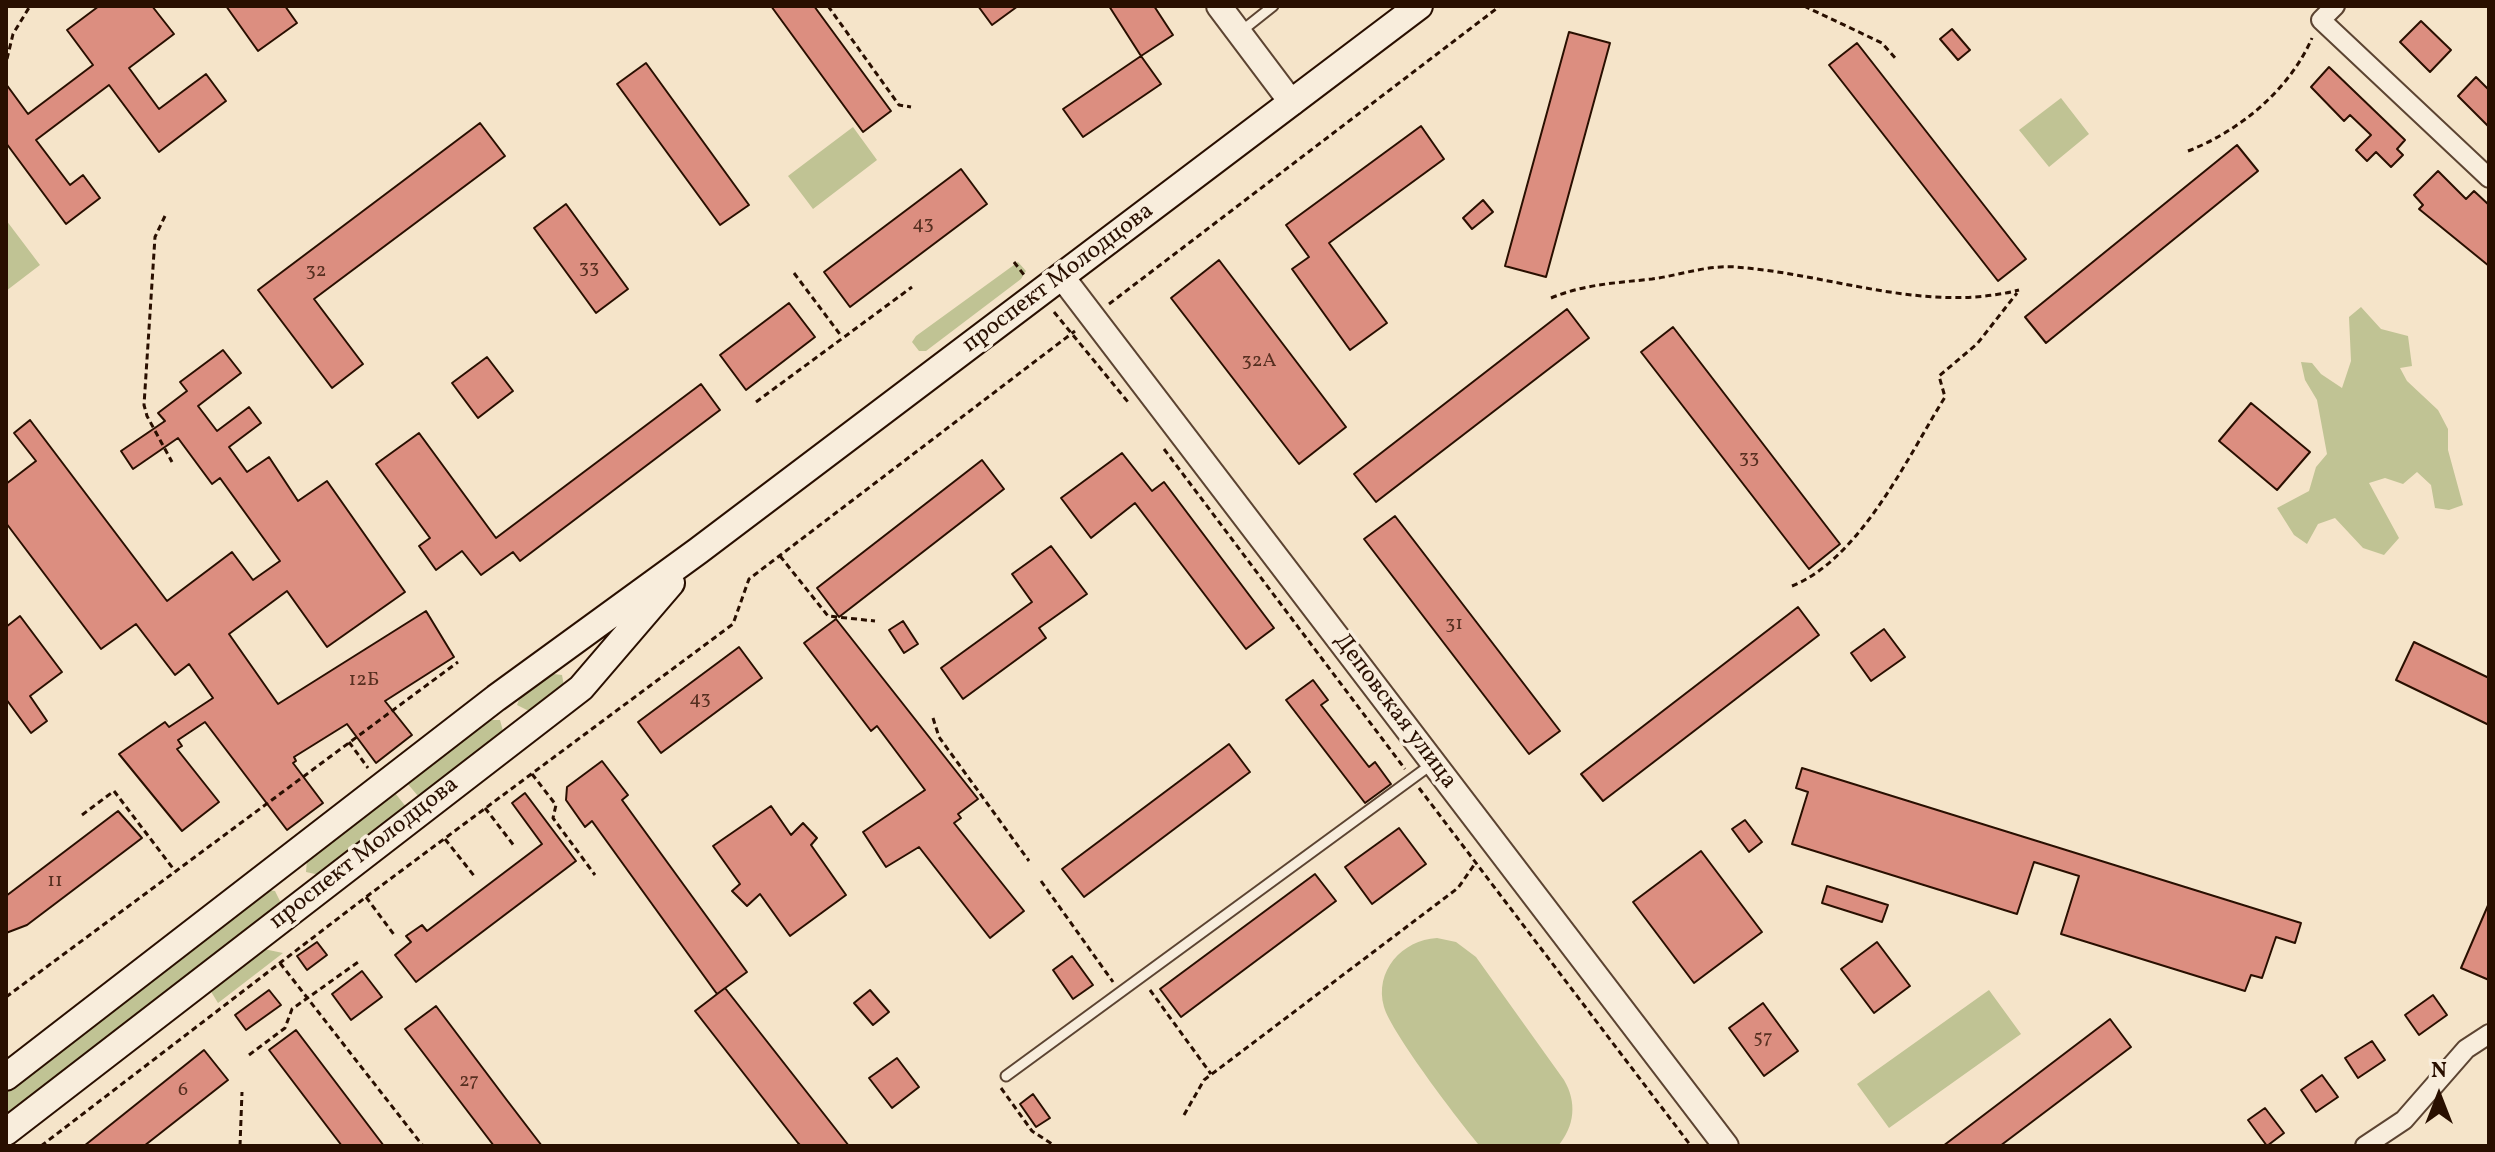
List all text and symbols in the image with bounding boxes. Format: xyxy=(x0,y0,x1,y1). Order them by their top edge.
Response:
street label: проспект Молодцова xyxy=(958,198,1160,360)
house number: 43 xyxy=(912,213,934,237)
house number: 33 xyxy=(579,257,599,281)
house number: 32 xyxy=(306,260,326,284)
house number: 32А xyxy=(1241,350,1277,374)
house number: 33 xyxy=(1739,447,1759,471)
house number: 31 xyxy=(1445,613,1463,637)
street label: Деповская улица xyxy=(1326,629,1462,795)
house number: 12Б xyxy=(349,669,379,693)
house number: 43 xyxy=(689,688,711,712)
street label: проспект Молодцова xyxy=(265,771,465,937)
house number: 11 xyxy=(47,870,63,894)
house number: 57 xyxy=(1753,1027,1773,1051)
north arrow xyxy=(2399,1056,2479,1136)
text: N xyxy=(2431,1056,2447,1087)
house number: 27 xyxy=(459,1070,479,1094)
house number: 6 xyxy=(178,1079,188,1103)

